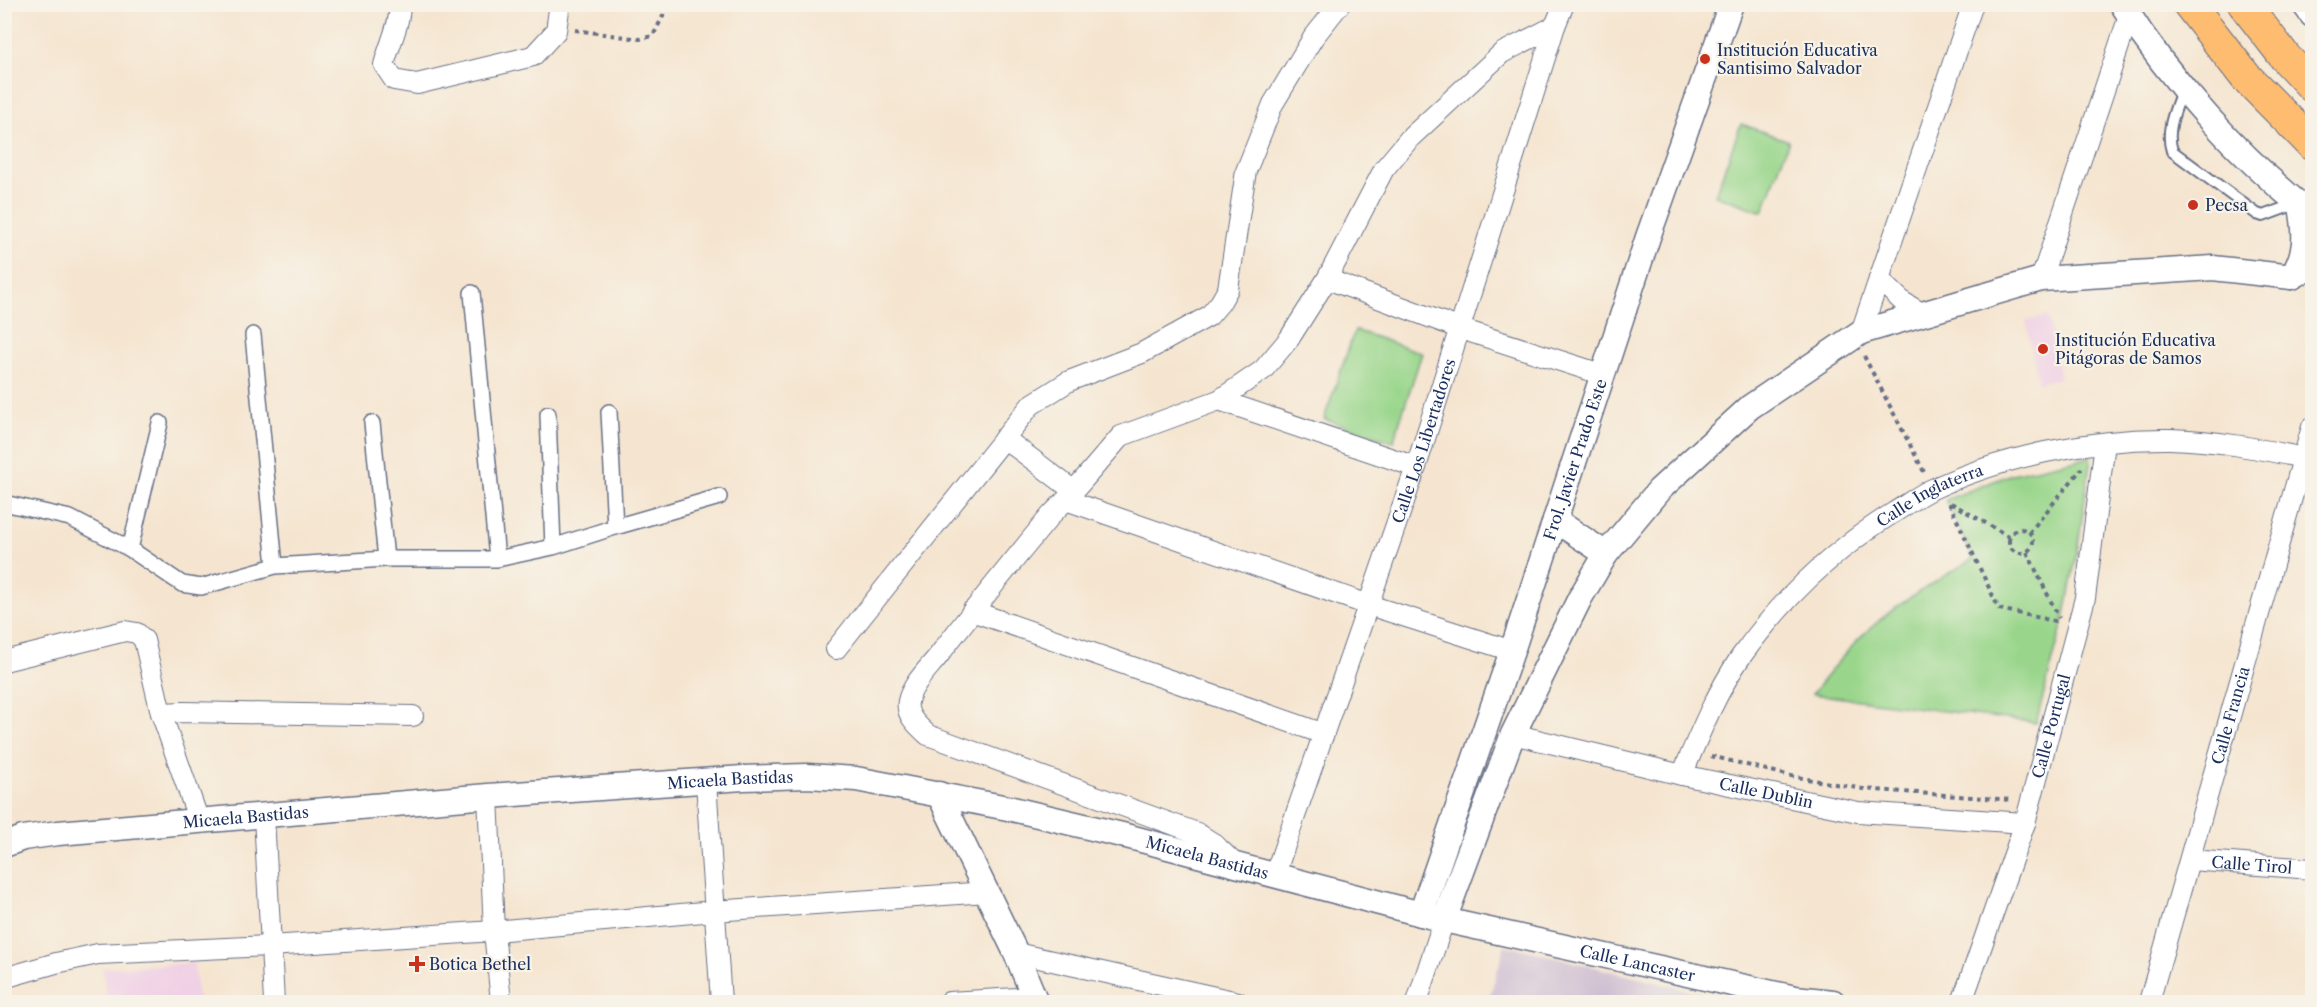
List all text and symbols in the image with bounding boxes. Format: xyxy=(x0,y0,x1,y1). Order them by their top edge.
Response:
place label: Institución Educativa Santisimo Salvador xyxy=(1717,40,1878,78)
marker: Institución Educativa Santisimo Salvador xyxy=(1698,52,1712,66)
place label: Pecsa xyxy=(2205,195,2248,215)
marker: Pecsa xyxy=(2186,198,2200,212)
place label: Institución Educativa Pitágoras de Samos xyxy=(2055,330,2216,368)
marker: Institución Educativa Pitágoras de Samos xyxy=(2036,342,2050,356)
street label: Calle Los Libertadores xyxy=(1387,356,1460,526)
street label: Frol. Javier Prado Este xyxy=(1539,376,1611,543)
street label: Calle Inglaterra xyxy=(1872,460,1986,531)
street label: Calle Francia xyxy=(2207,664,2254,767)
street label: Calle Portugal xyxy=(2027,671,2074,781)
street label: Micaela Bastidas xyxy=(666,766,794,793)
street label: Calle Dublin xyxy=(1717,773,1815,812)
street label: Micaela Bastidas xyxy=(182,801,310,832)
street label: Micaela Bastidas xyxy=(1144,832,1271,883)
street label: Calle Tirol xyxy=(2211,852,2293,878)
street label: Calle Lancaster xyxy=(1578,940,1697,986)
place label: Botica Bethel xyxy=(429,954,531,974)
marker: Botica Bethel xyxy=(410,957,424,971)

